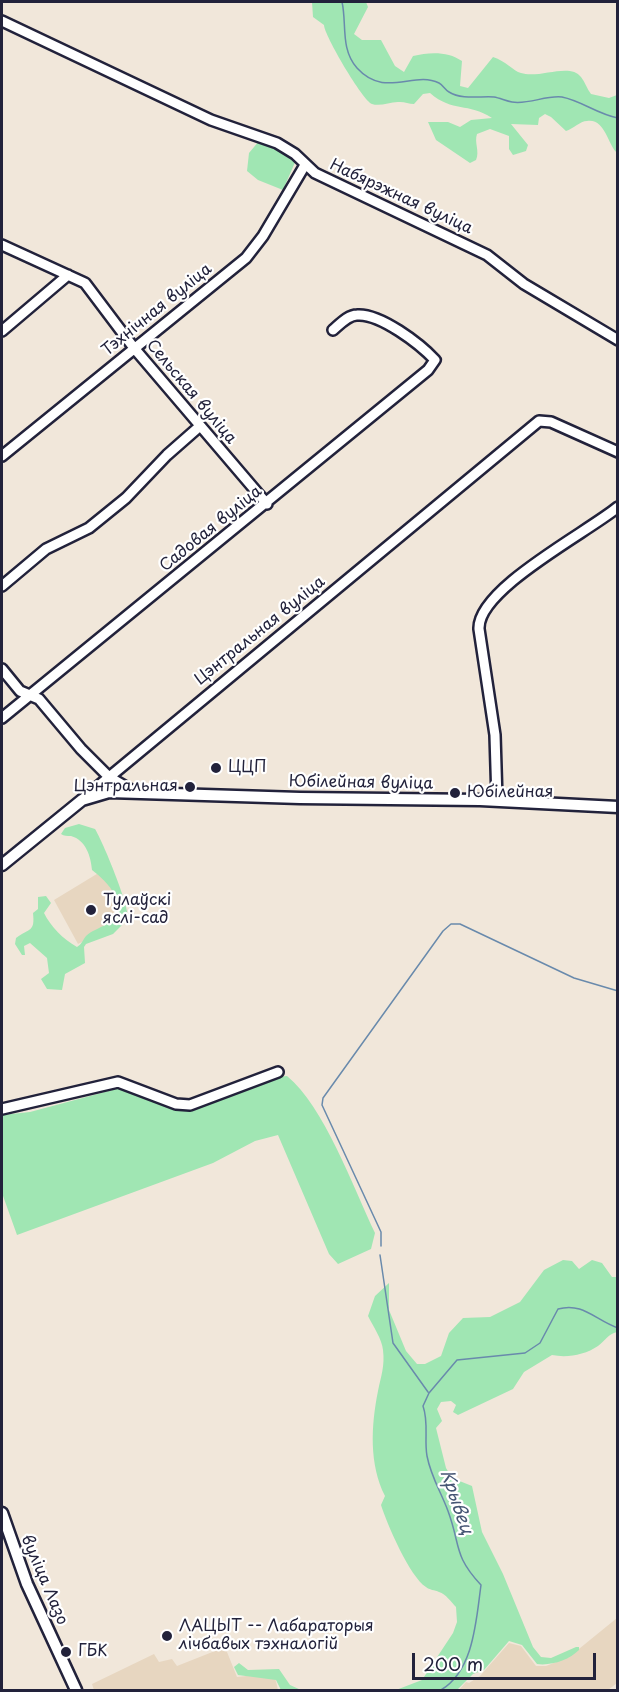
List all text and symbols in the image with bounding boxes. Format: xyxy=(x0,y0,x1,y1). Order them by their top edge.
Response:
street label: Набярэжная вуліца xyxy=(327,155,475,239)
street label: Тэхнічная вуліца xyxy=(98,260,216,360)
street label: Сельская вуліца xyxy=(142,336,240,448)
street label: Садовая вуліца xyxy=(156,482,266,576)
street label: Цэнтральная вуліца xyxy=(191,572,329,690)
place label: ЦЦП xyxy=(228,758,267,778)
marker: ЦЦП xyxy=(209,761,223,775)
street label: Юбілейная вуліца xyxy=(289,772,433,794)
place label: Цэнтральная xyxy=(73,777,178,797)
marker: Цэнтральная xyxy=(183,780,197,794)
place label: Юбілейная xyxy=(467,783,553,803)
marker: Юбілейная xyxy=(448,786,462,800)
place label: Тулаўскі яслі-сад xyxy=(103,891,171,929)
marker: Тулаўскі яслі-сад xyxy=(84,903,98,917)
water label: Крывец xyxy=(435,1467,477,1537)
street label: вуліца Лазо xyxy=(16,1532,72,1628)
place label: ЛАЦЫТ -- Лабараторыя лічбавых тэхналогій xyxy=(179,1617,374,1655)
marker: ЛАЦЫТ -- Лабараторыя лічбавых тэхналогій xyxy=(160,1629,174,1643)
scale bar xyxy=(415,1641,600,1679)
place label: ГБК xyxy=(78,1642,107,1662)
marker: ГБК xyxy=(59,1645,73,1659)
text: 200 m xyxy=(423,1650,483,1677)

